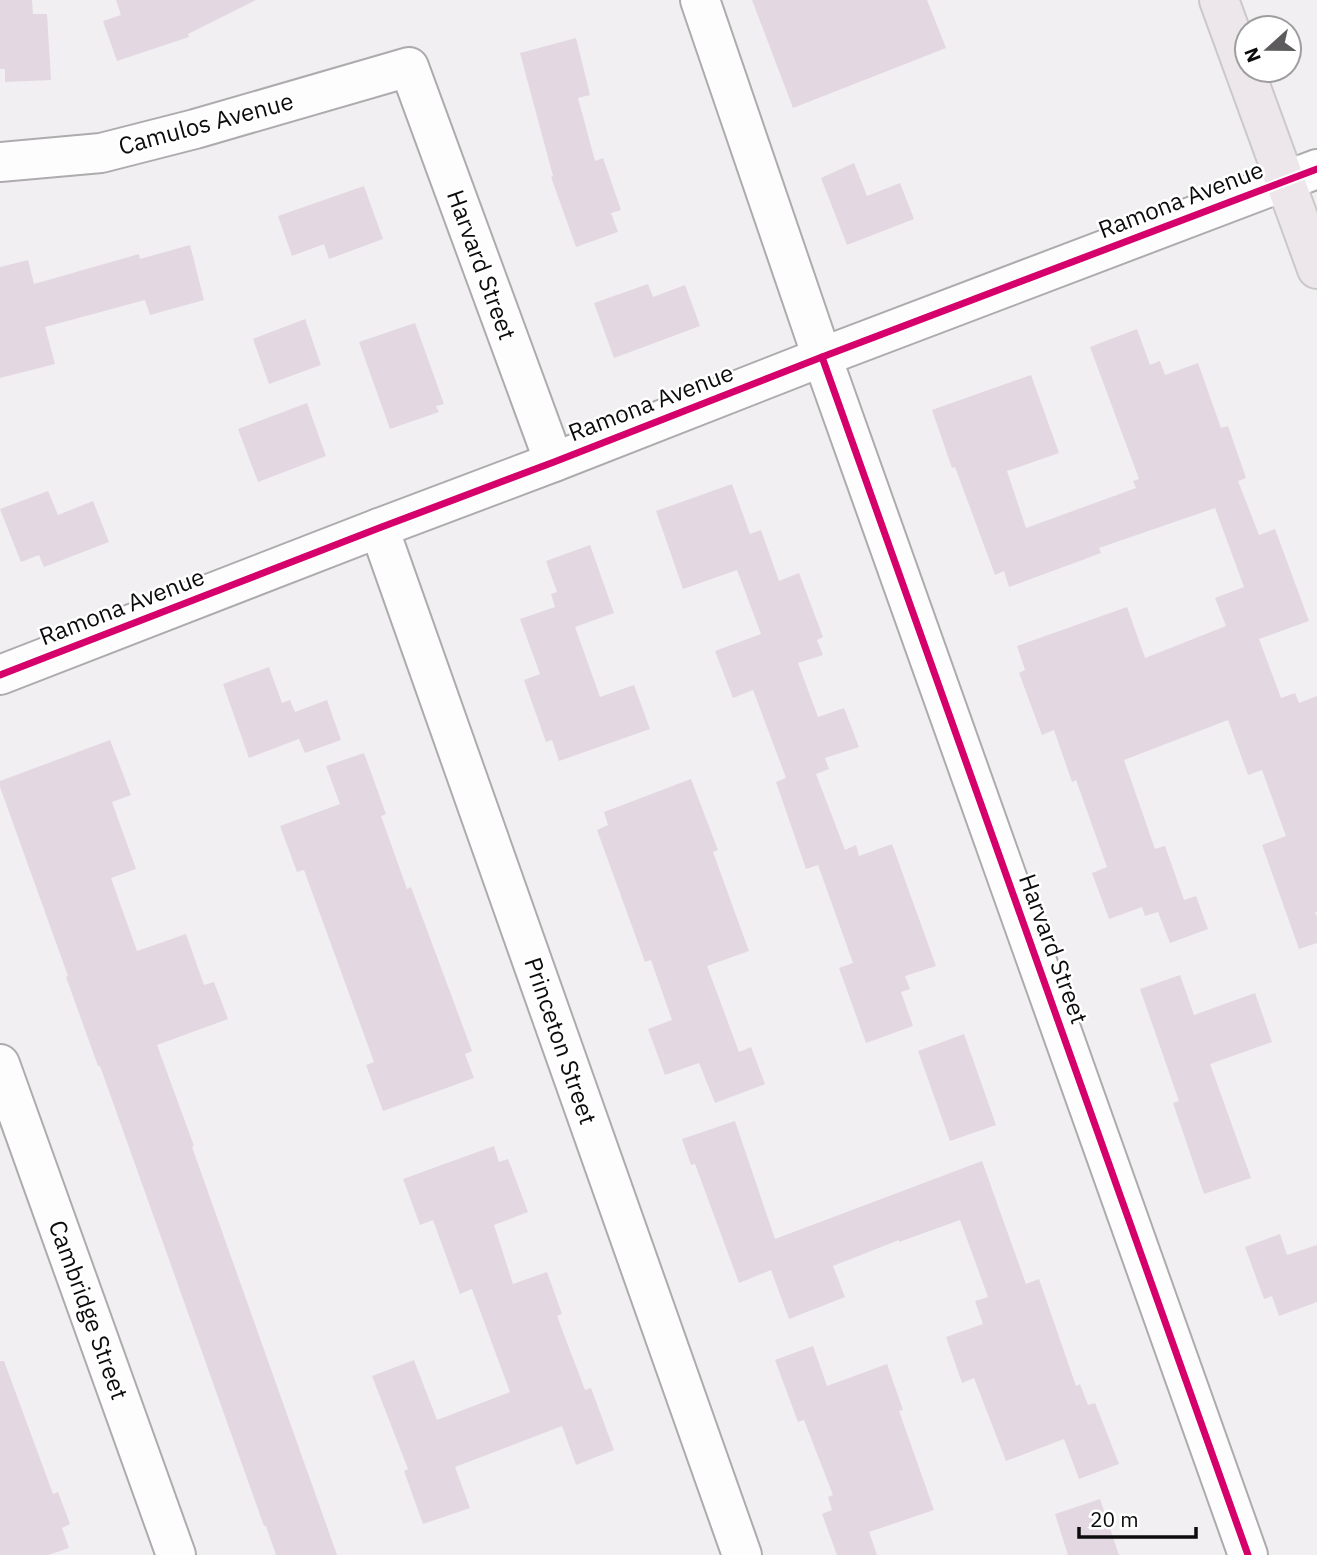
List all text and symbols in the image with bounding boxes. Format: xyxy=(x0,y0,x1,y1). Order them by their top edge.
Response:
north arrow xyxy=(1233,14,1303,84)
text: N xyxy=(1238,44,1266,66)
street label: Camulos Avenue xyxy=(115,84,297,162)
street label: Ramona Avenue xyxy=(1093,153,1268,245)
street label: Harvard Street xyxy=(440,185,524,344)
street label: Ramona Avenue xyxy=(563,356,738,448)
street label: Ramona Avenue xyxy=(34,560,209,652)
street label: Harvard Street xyxy=(1012,869,1096,1028)
street label: Princeton Street xyxy=(517,953,605,1128)
street label: Cambridge Street xyxy=(42,1216,136,1404)
scale bar xyxy=(1079,1496,1196,1540)
text: 20 m xyxy=(1090,1505,1139,1533)

